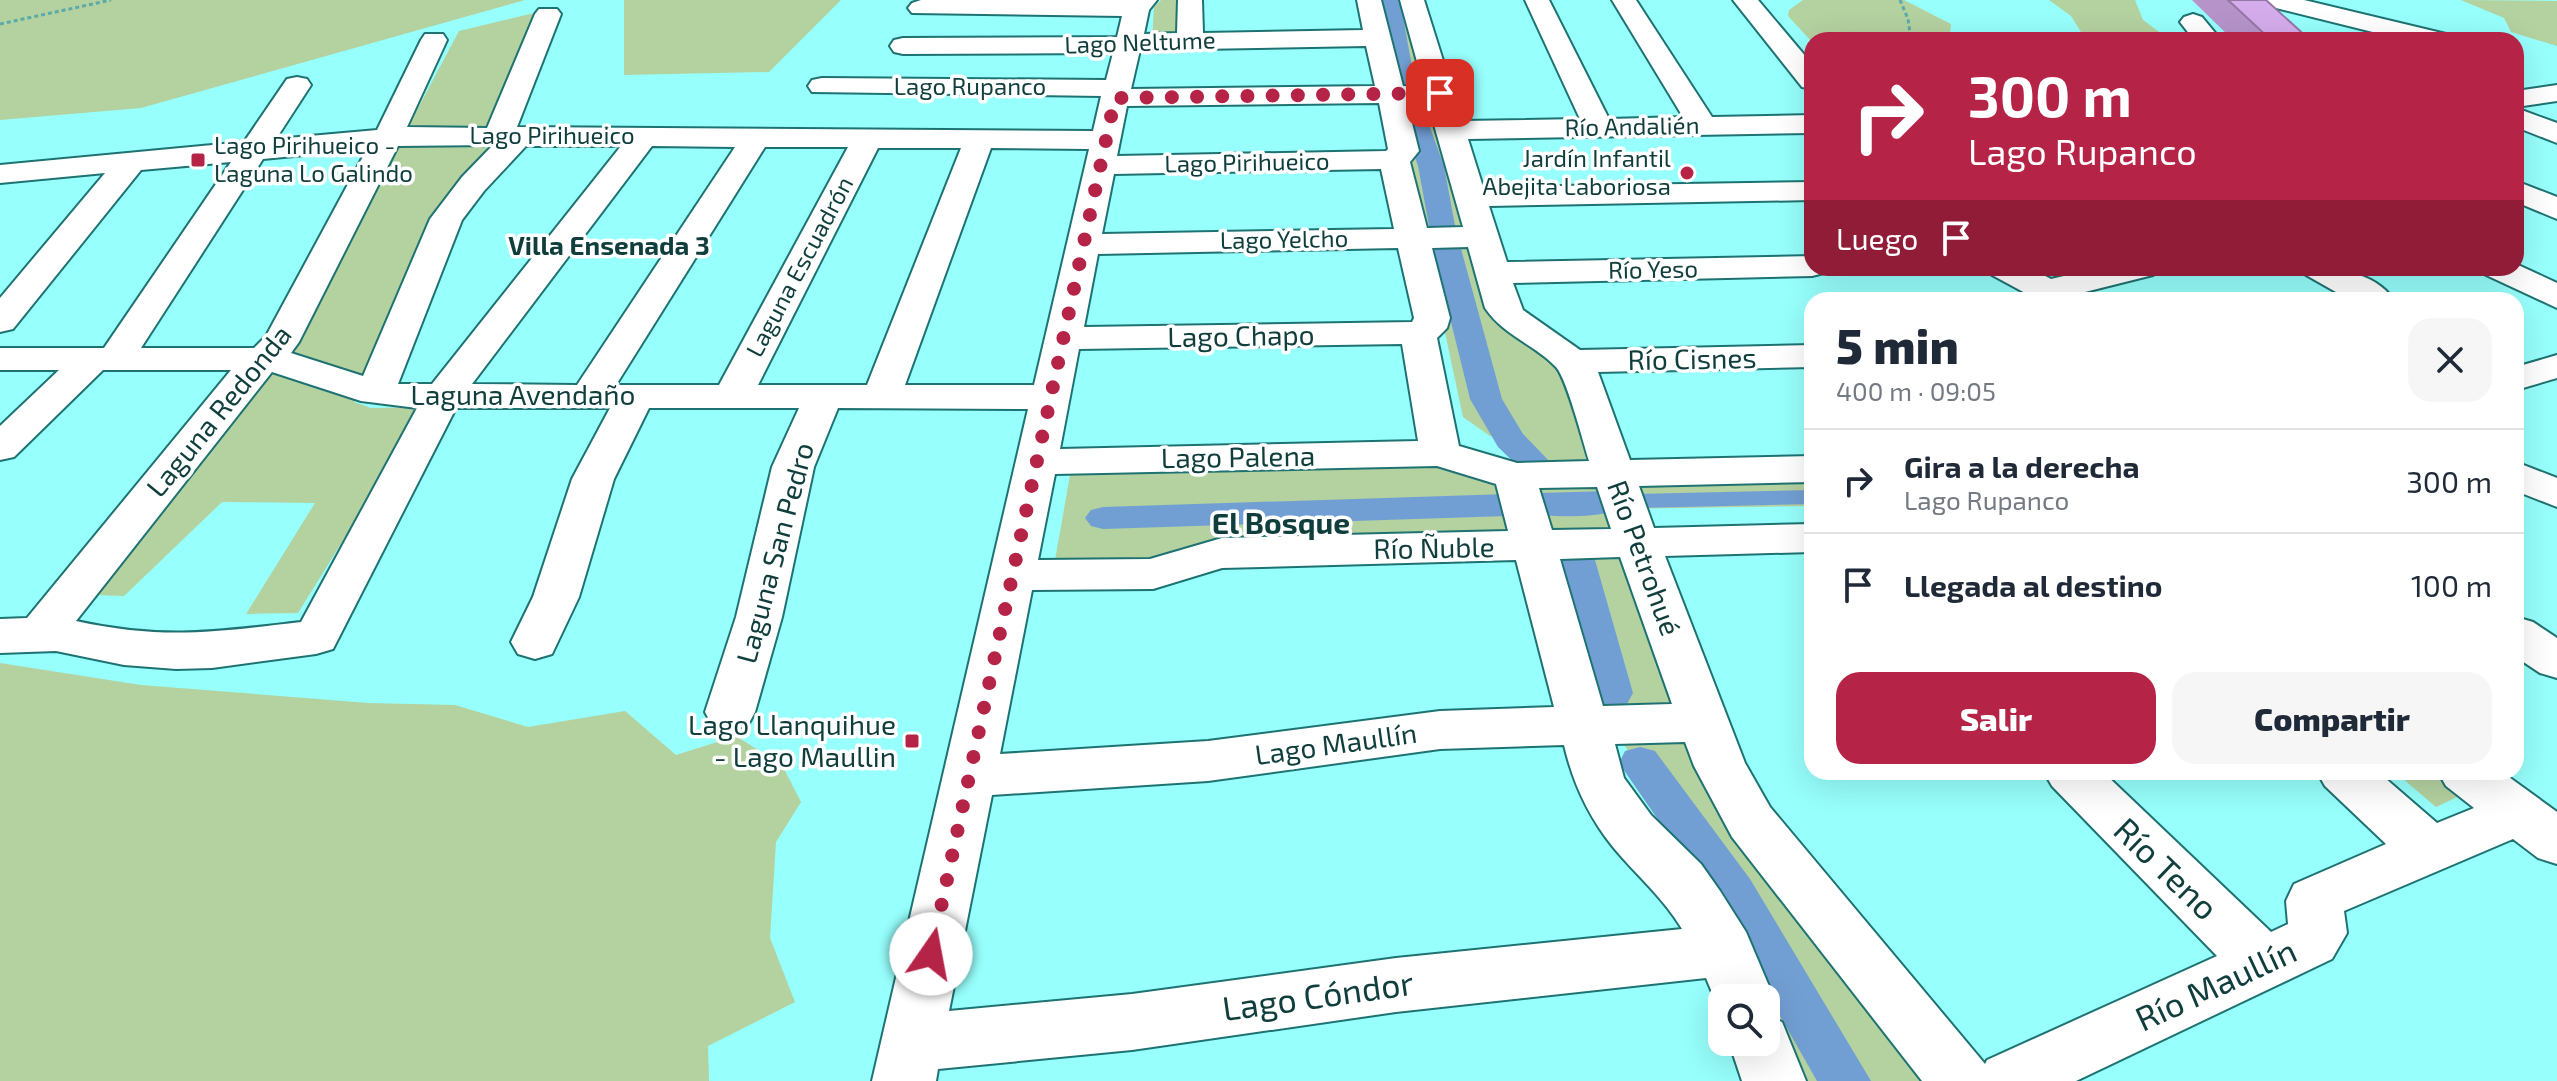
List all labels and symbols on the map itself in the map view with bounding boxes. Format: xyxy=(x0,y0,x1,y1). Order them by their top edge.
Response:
street label: Lago Neltume xyxy=(1064,24,1216,59)
pin xyxy=(1406,59,1474,127)
street label: Lago Rupanco xyxy=(894,71,1046,100)
street label: Río Andalién xyxy=(1564,110,1700,141)
street label: Lago Pirihueico xyxy=(469,120,635,149)
place label: Lago Pirihueico - Laguna Lo Galindo xyxy=(214,130,413,187)
place label: Jardín Infantil Abejita Laboriosa xyxy=(1482,143,1671,200)
street label: Lago Pirihueico xyxy=(1164,146,1330,177)
marker: Lago Pirihueico - Laguna Lo Galindo xyxy=(189,151,207,169)
marker: Jardín Infantil Abejita Laboriosa xyxy=(1678,164,1696,182)
street label: Laguna Escuadrón xyxy=(739,171,858,361)
street label: Lago Yelcho xyxy=(1219,223,1348,254)
district label: Villa Ensenada 3 xyxy=(508,229,710,260)
street label: Río Yeso xyxy=(1608,253,1698,284)
street label: Lago Chapo xyxy=(1167,317,1315,353)
street label: Laguna Redonda xyxy=(139,318,298,503)
street label: Río Cisnes xyxy=(1627,340,1757,376)
street label: Laguna Avendaño xyxy=(411,377,635,411)
street label: Lago Palena xyxy=(1161,438,1315,474)
street label: Laguna San Pedro xyxy=(728,439,820,667)
street label: Río Petrohué xyxy=(1601,475,1689,640)
district label: El Bosque xyxy=(1212,504,1350,540)
street label: Río Ñuble xyxy=(1373,529,1495,565)
place label: Lago Llanquihue - Lago Maullin xyxy=(688,707,896,773)
street label: Lago Maullín xyxy=(1253,715,1419,771)
marker: Lago Llanquihue - Lago Maullin xyxy=(903,732,921,750)
street label: Río Teno xyxy=(2106,808,2228,927)
position arrow xyxy=(889,912,973,996)
street label: Río Maullín xyxy=(2128,929,2302,1039)
street label: Lago Cóndor xyxy=(1220,961,1416,1028)

